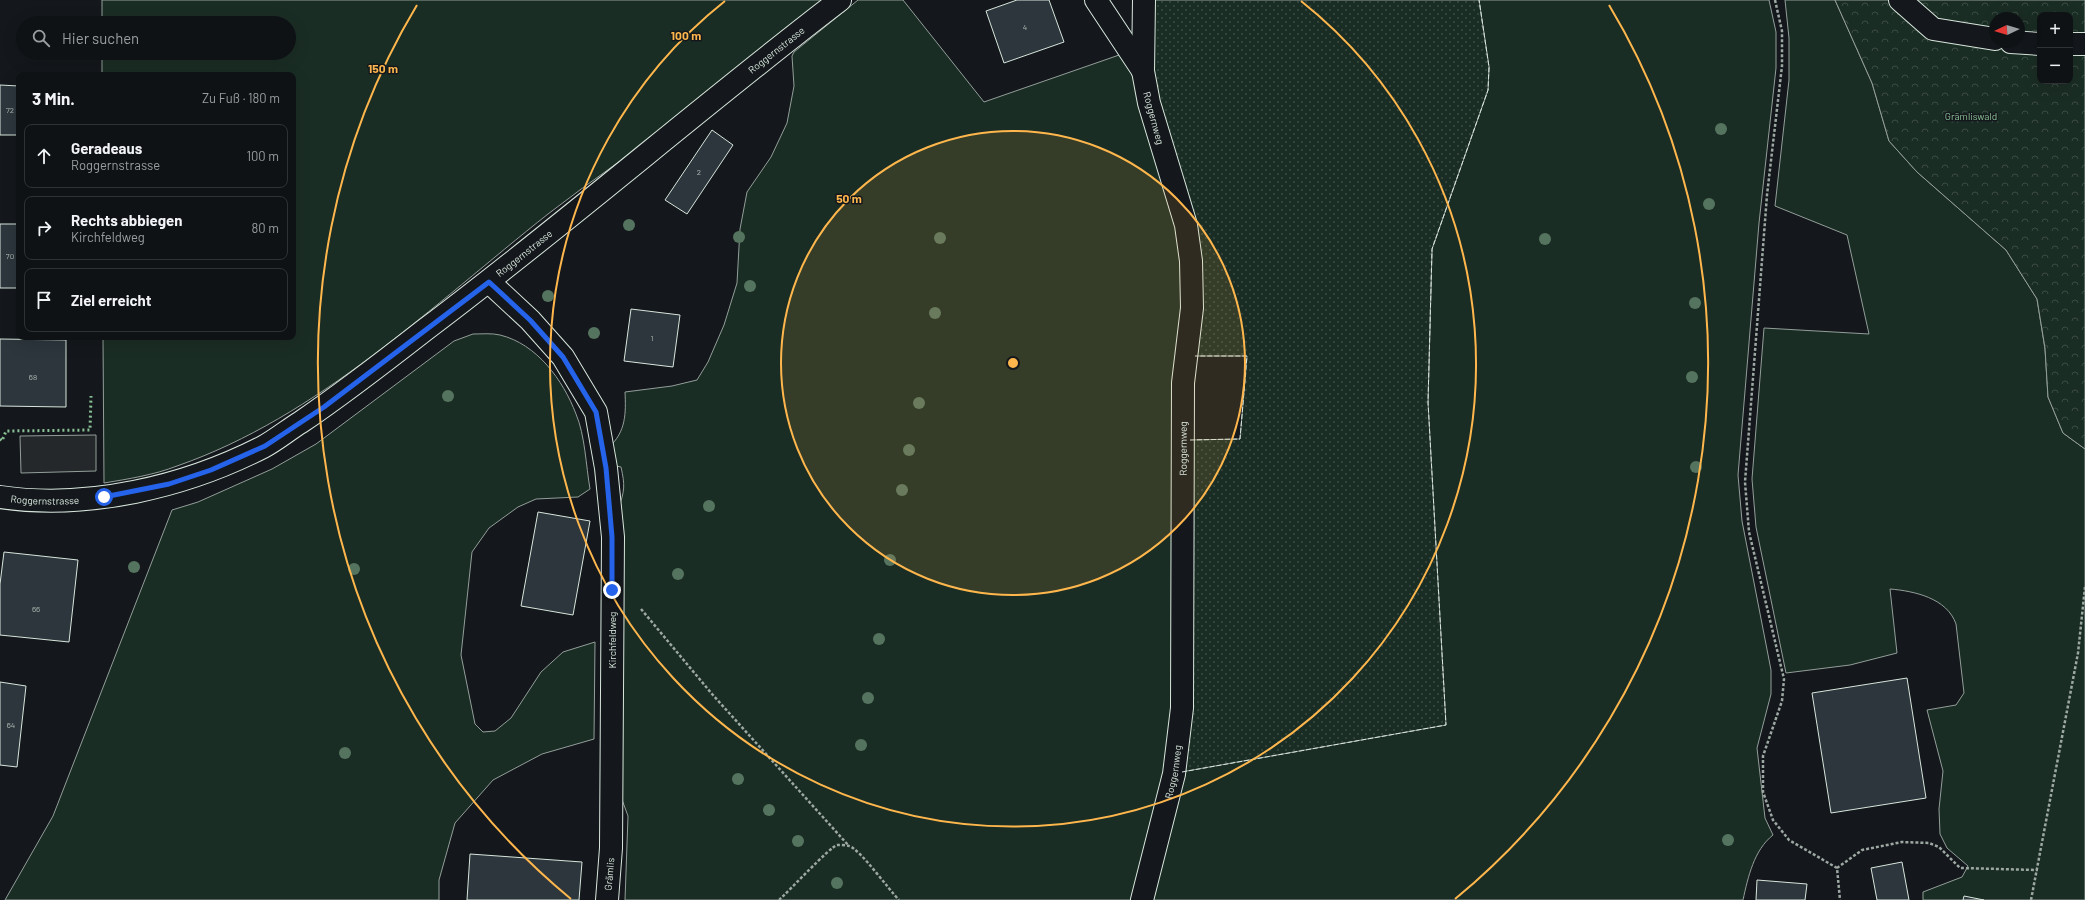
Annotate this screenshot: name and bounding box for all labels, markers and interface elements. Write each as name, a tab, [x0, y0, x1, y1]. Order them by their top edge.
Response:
north arrow	[1989, 12, 2025, 48]
map controls	[2037, 12, 2073, 84]
button: +	[2037, 12, 2073, 48]
search box	[16, 16, 296, 60]
house number: 4	[1023, 22, 1027, 32]
street label: Roggernstrasse	[746, 24, 807, 76]
icon: search	[30, 27, 52, 49]
text: 100 m	[671, 28, 701, 42]
text: Hier suchen	[62, 29, 139, 47]
button: −	[2037, 48, 2073, 84]
text: 150 m	[368, 61, 398, 75]
text: 3 Min.	[32, 88, 75, 108]
text: Zu Fuß · 180 m	[202, 90, 280, 106]
street label: Roggernweg	[1141, 90, 1167, 146]
house number: 72	[6, 105, 14, 115]
park label: Grämliswald	[1945, 110, 1997, 122]
text: Geradeaus	[71, 139, 142, 157]
icon: ahead	[33, 145, 55, 167]
text: 100 m	[246, 148, 279, 164]
text: Roggernstrasse	[71, 157, 160, 173]
house number: 2	[697, 167, 701, 177]
text: 50 m	[836, 191, 862, 205]
text: Rechts abbiegen	[71, 211, 182, 229]
icon: right	[33, 217, 55, 239]
text: 80 m	[252, 220, 279, 236]
street label: Roggernstrasse	[493, 227, 555, 279]
text: Kirchfeldweg	[71, 229, 145, 245]
house number: 70	[6, 251, 14, 261]
icon: arrive	[33, 289, 55, 311]
text: Ziel erreicht	[71, 291, 152, 309]
house number: 1	[651, 333, 654, 343]
centre of rings	[1006, 356, 1020, 370]
house number: 68	[29, 372, 37, 382]
street label: Roggernweg	[1177, 421, 1189, 476]
route start	[95, 488, 113, 506]
street label: Roggernstrasse	[10, 492, 80, 507]
route end	[603, 581, 621, 599]
house number: 66	[32, 604, 40, 614]
street label: Kirchfeldweg	[606, 612, 618, 668]
house number: 64	[7, 720, 15, 730]
street label: Roggernweg	[1162, 744, 1183, 800]
street label: Grämlis	[602, 857, 616, 891]

